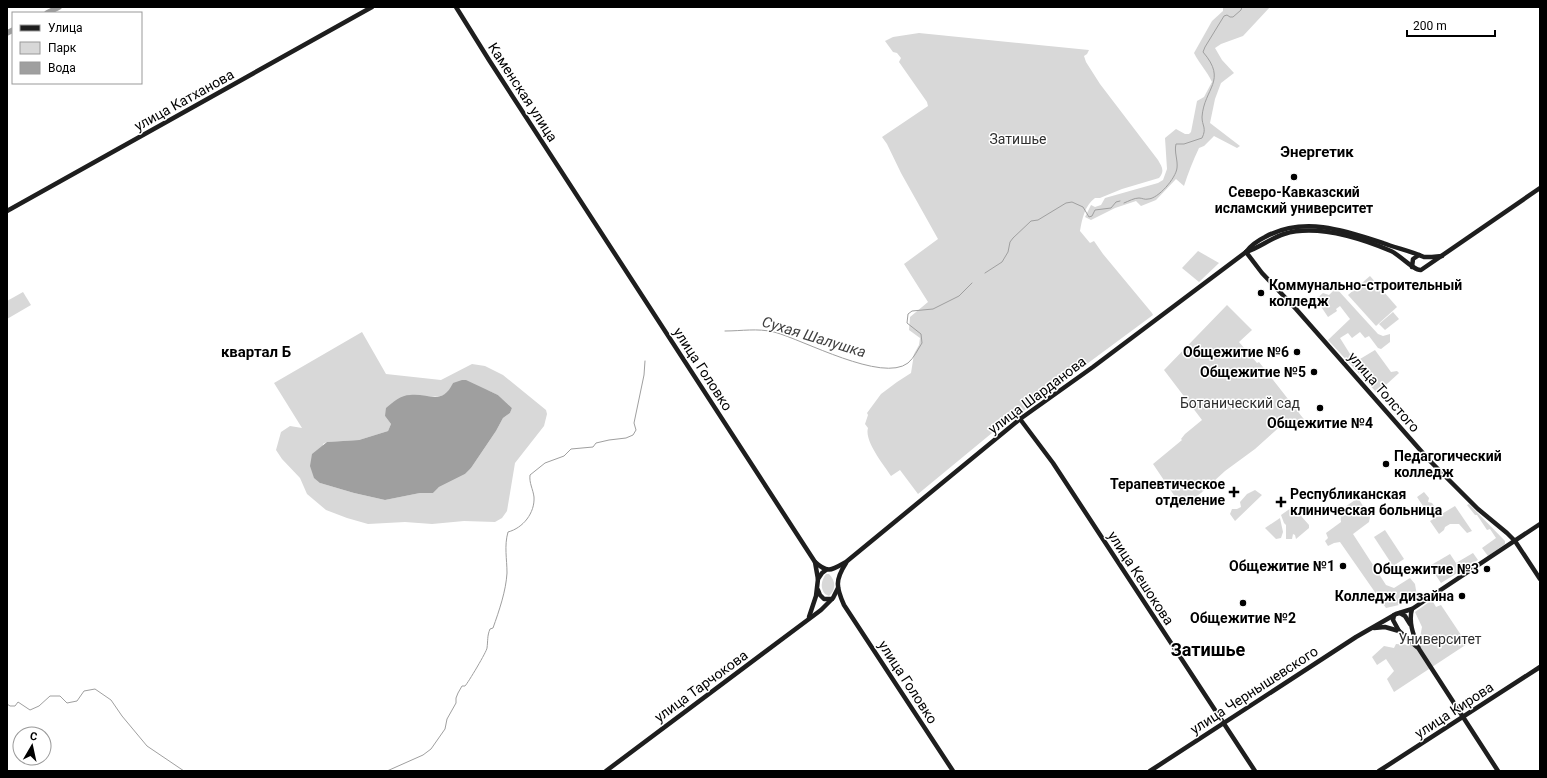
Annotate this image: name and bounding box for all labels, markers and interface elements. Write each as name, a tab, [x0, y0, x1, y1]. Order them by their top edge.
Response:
legend	[12, 12, 142, 84]
scale bar	[1407, 12, 1495, 38]
text: 200 m	[1413, 19, 1447, 33]
text: Улица	[48, 21, 83, 35]
street label: Каменская улица	[485, 40, 561, 144]
text: Парк	[48, 41, 77, 55]
text: Вода	[48, 61, 76, 75]
street label: улица Катханова	[131, 66, 237, 134]
park label: Затишье	[990, 131, 1046, 147]
district label: Энергетик	[1280, 143, 1354, 161]
marker: Северо-Кавказский исламский университет	[1289, 172, 1299, 182]
place label: Северо-Кавказский исламский университет	[1215, 184, 1373, 216]
place label: Коммунально-строительный колледж	[1269, 277, 1462, 309]
marker: Коммунально-строительный колледж	[1256, 288, 1266, 298]
water label: Сухая Шалушка	[760, 313, 868, 361]
street label: улица Головко	[670, 324, 736, 414]
district label: квартал Б	[221, 343, 291, 361]
place label: Общежитие №6	[1183, 344, 1289, 360]
marker: Общежитие №6	[1292, 347, 1302, 357]
street label: улица Толстого	[1345, 349, 1423, 435]
street label: улица Шарданова	[985, 353, 1089, 437]
place label: Общежитие №5	[1200, 364, 1306, 380]
marker: Общежитие №5	[1309, 367, 1319, 377]
park label: Ботанический сад	[1180, 395, 1301, 411]
marker: Общежитие №4	[1315, 403, 1325, 413]
place label: Общежитие №4	[1267, 415, 1373, 431]
place label: Педагогический колледж	[1394, 448, 1502, 480]
marker: Педагогический колледж	[1381, 459, 1391, 469]
place label: Терапевтическое отделение	[1110, 476, 1225, 508]
marker: Терапевтическое отделение	[1228, 486, 1240, 498]
place label: Республиканская клиническая больница	[1290, 486, 1443, 518]
marker: Республиканская клиническая больница	[1275, 496, 1287, 508]
street label: улица Кешокова	[1105, 528, 1177, 628]
place label: Общежитие №1	[1229, 558, 1335, 574]
marker: Общежитие №1	[1338, 561, 1348, 571]
place label: Общежитие №3	[1373, 561, 1479, 577]
marker: Общежитие №3	[1482, 564, 1492, 574]
place label: Колледж дизайна	[1335, 588, 1455, 604]
marker: Колледж дизайна	[1457, 591, 1467, 601]
marker: Общежитие №2	[1238, 598, 1248, 608]
place label: Общежитие №2	[1190, 610, 1296, 626]
park label: Университет	[1398, 631, 1482, 647]
street label: улица Головко	[875, 637, 941, 727]
district label: Затишье	[1171, 639, 1246, 660]
street label: улица Чернышевского	[1187, 643, 1321, 737]
street label: улица Тарчокова	[651, 647, 751, 725]
street label: улица Кирова	[1412, 679, 1496, 741]
north arrow	[12, 726, 52, 766]
text: С	[29, 730, 38, 744]

